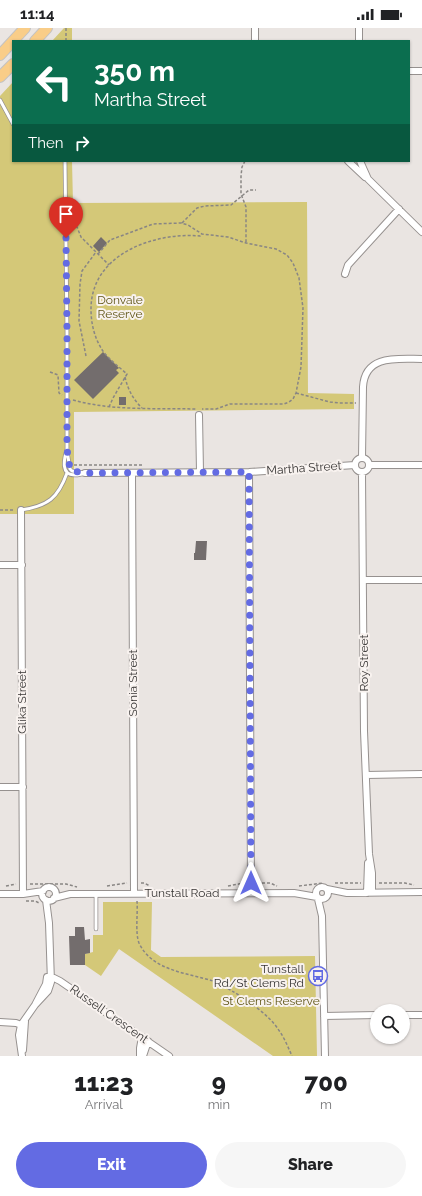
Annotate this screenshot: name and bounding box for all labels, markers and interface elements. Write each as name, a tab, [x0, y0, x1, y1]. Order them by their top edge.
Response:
text: 11:14	[20, 5, 55, 23]
text: 350 m	[94, 55, 175, 88]
icon: left	[28, 56, 80, 108]
text: Martha Street	[94, 89, 207, 110]
icon: right	[71, 132, 93, 154]
text: Then	[28, 134, 63, 152]
pin	[49, 197, 83, 238]
icon: arrive	[55, 203, 77, 225]
park label: Donvale Reserve	[97, 293, 143, 321]
street label: Martha Street	[266, 458, 342, 478]
street label: Roy Street	[357, 634, 371, 692]
street label: Sonia Street	[126, 650, 140, 716]
street label: Glika Street	[15, 670, 29, 734]
position arrow	[230, 862, 272, 904]
street label: Tunstall Road	[145, 886, 219, 900]
place label: Tunstall Rd/St Clems Rd	[214, 962, 305, 990]
bus stop icon: Tunstall Rd/St Clems Rd	[307, 965, 329, 987]
street label: Russell Crescent	[67, 982, 151, 1046]
park label: St Clems Reserve	[222, 994, 320, 1008]
map controls	[370, 1004, 410, 1044]
button: search	[370, 1004, 410, 1044]
text: 11:23	[74, 1068, 133, 1097]
text: 9	[212, 1068, 226, 1097]
text: 700	[304, 1068, 348, 1097]
text: Arrival	[85, 1097, 123, 1112]
text: min	[208, 1097, 230, 1112]
text: m	[320, 1097, 332, 1112]
button: Exit	[16, 1142, 207, 1188]
button: Share	[215, 1142, 406, 1188]

